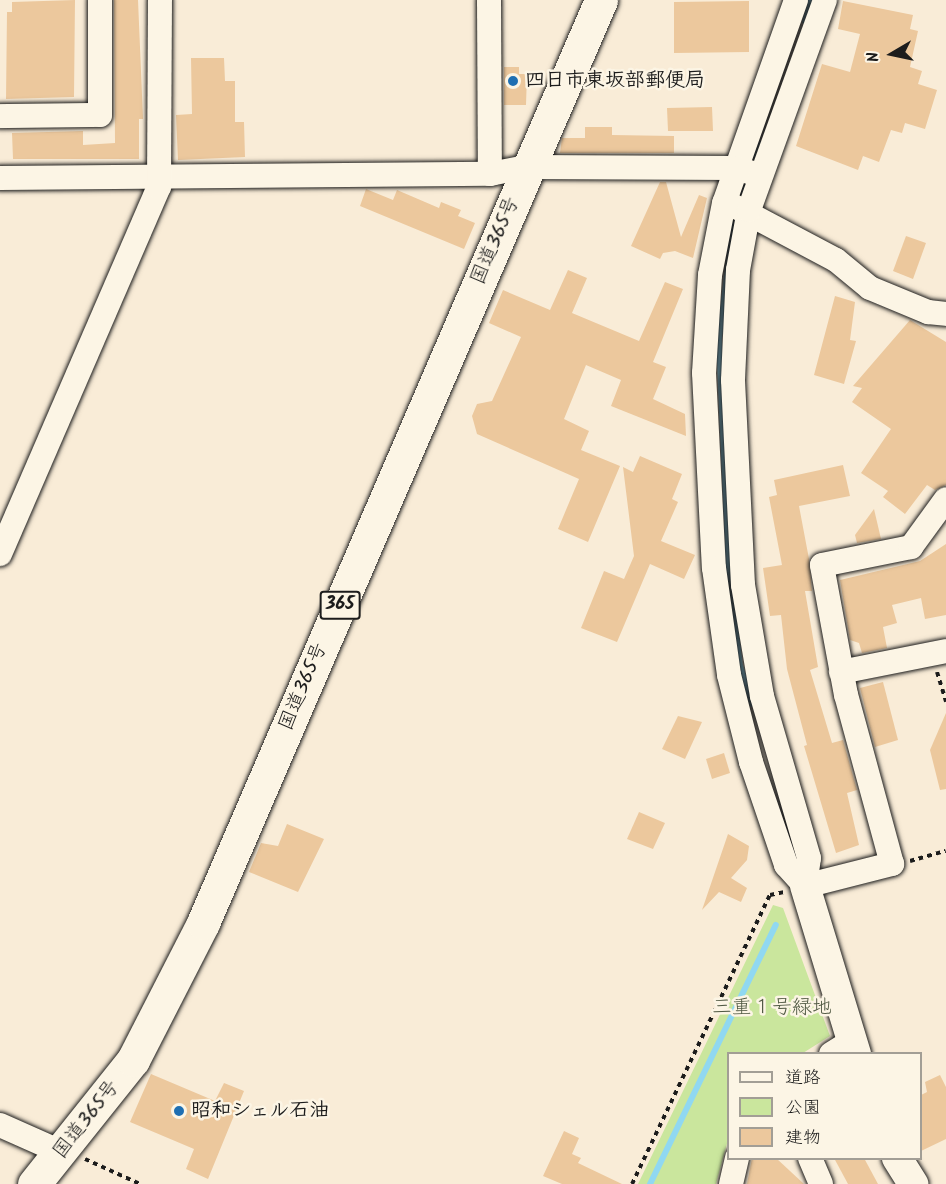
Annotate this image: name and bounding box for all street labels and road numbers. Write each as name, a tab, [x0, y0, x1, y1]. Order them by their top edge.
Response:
street label: 国道365号	[467, 193, 525, 289]
road number: 365	[319, 590, 361, 620]
street label: 国道365号	[275, 639, 333, 735]
street label: 国道365号	[49, 1076, 125, 1164]

